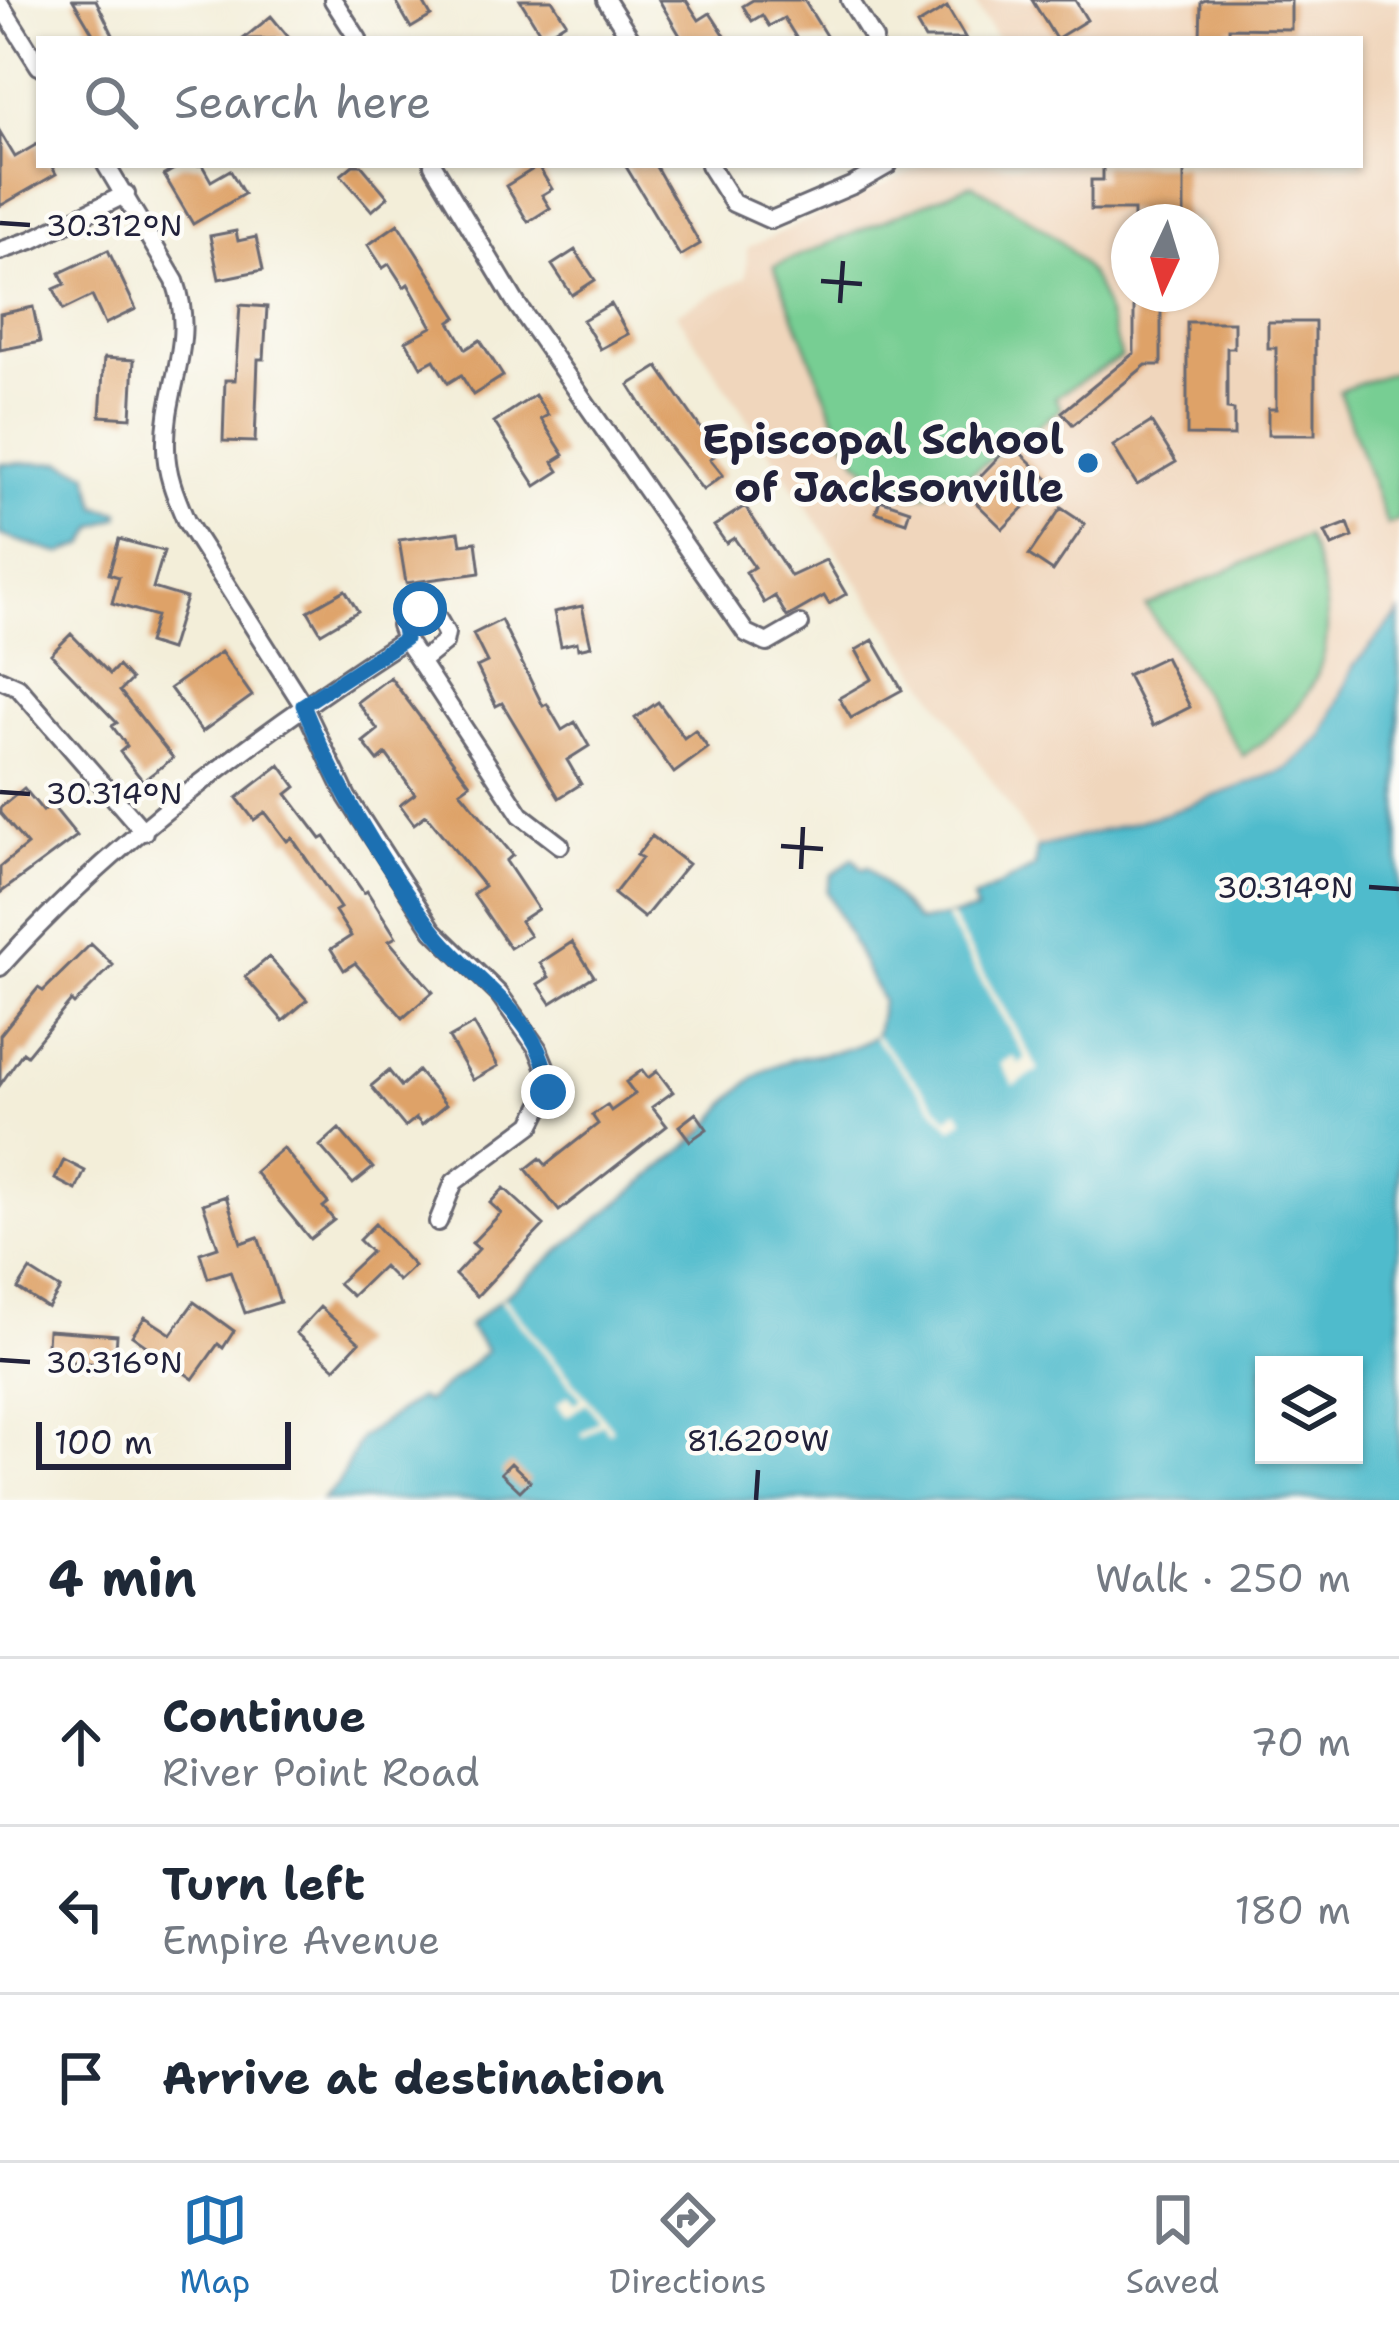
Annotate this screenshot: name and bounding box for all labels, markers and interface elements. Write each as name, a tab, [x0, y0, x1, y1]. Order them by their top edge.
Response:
search box	[36, 36, 1363, 168]
icon: search	[78, 69, 144, 135]
text: Search here	[174, 72, 431, 132]
north arrow	[1111, 204, 1219, 312]
text: 30.312°N	[46, 205, 182, 246]
place label: Episcopal School of Jacksonville	[702, 411, 1064, 515]
marker: Episcopal School of Jacksonville	[1075, 450, 1101, 476]
route start	[393, 582, 447, 636]
text: 30.314°N	[46, 773, 182, 814]
text: 30.314°N	[1217, 867, 1353, 908]
route end	[521, 1065, 575, 1119]
text: 30.316°N	[45, 1342, 183, 1383]
map controls	[1255, 1356, 1363, 1464]
button: layers	[1255, 1356, 1363, 1464]
scale bar	[36, 1416, 291, 1469]
text: 100 m	[54, 1420, 153, 1465]
text: 81.620°W	[687, 1420, 829, 1461]
text: 4 min	[48, 1544, 197, 1612]
text: Walk · 250 m	[1095, 1552, 1351, 1604]
text: Continue	[162, 1686, 366, 1746]
icon: ahead	[48, 1709, 114, 1775]
text: 70 m	[1250, 1716, 1351, 1768]
text: River Point Road	[162, 1746, 480, 1798]
text: Turn left	[162, 1854, 365, 1914]
icon: left	[48, 1877, 114, 1943]
text: 180 m	[1235, 1884, 1351, 1936]
text: Empire Avenue	[162, 1914, 440, 1966]
icon: arrive	[48, 2045, 114, 2111]
text: Arrive at destination	[162, 2048, 665, 2108]
tab: Map	[180, 2187, 250, 2304]
tab: Directions	[609, 2187, 767, 2304]
tab: Saved	[1126, 2187, 1219, 2304]

